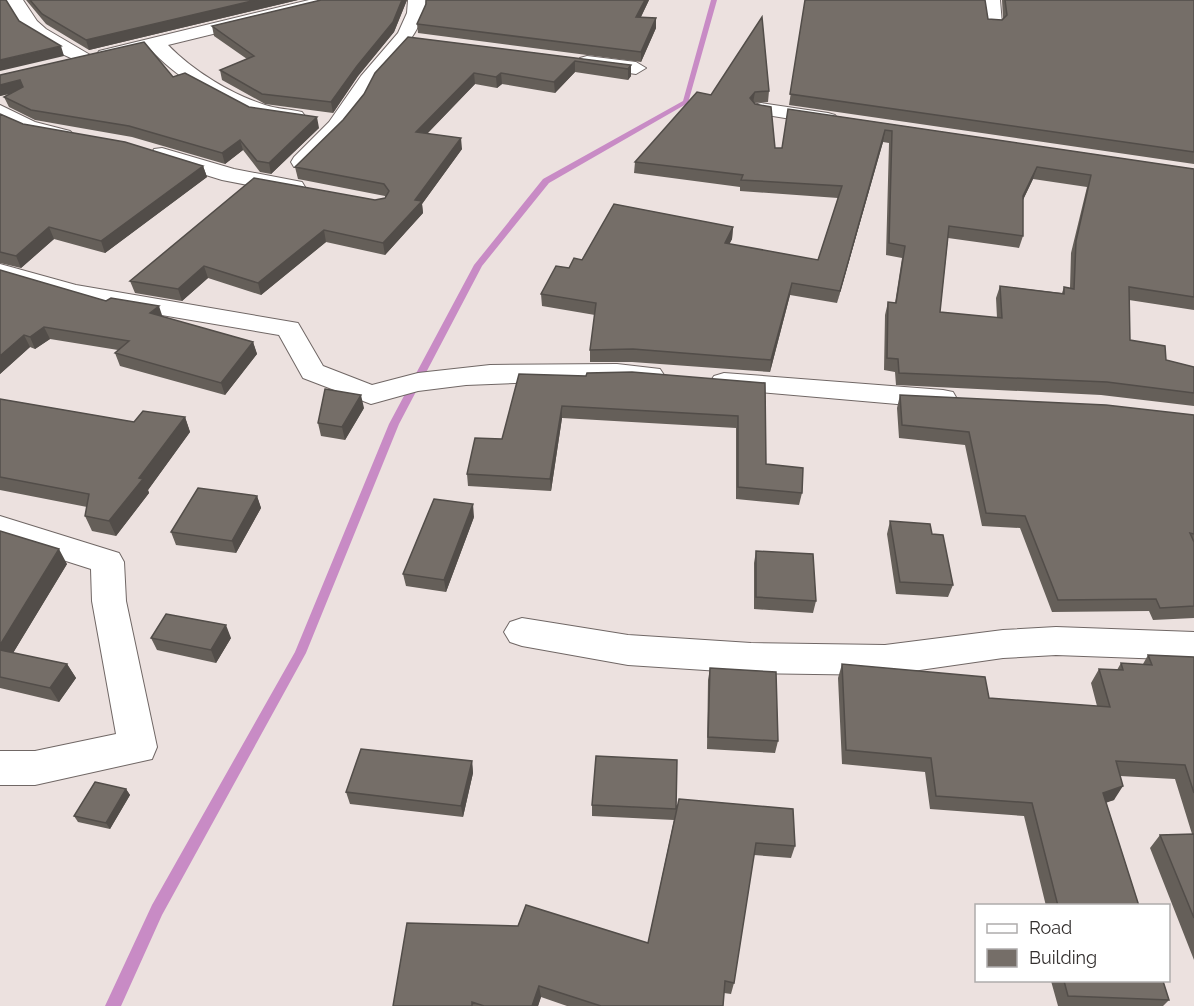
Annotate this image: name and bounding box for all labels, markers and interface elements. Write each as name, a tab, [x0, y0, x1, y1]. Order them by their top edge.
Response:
legend	[975, 904, 1170, 982]
text: Road	[1029, 917, 1072, 938]
text: Building	[1029, 947, 1097, 968]

